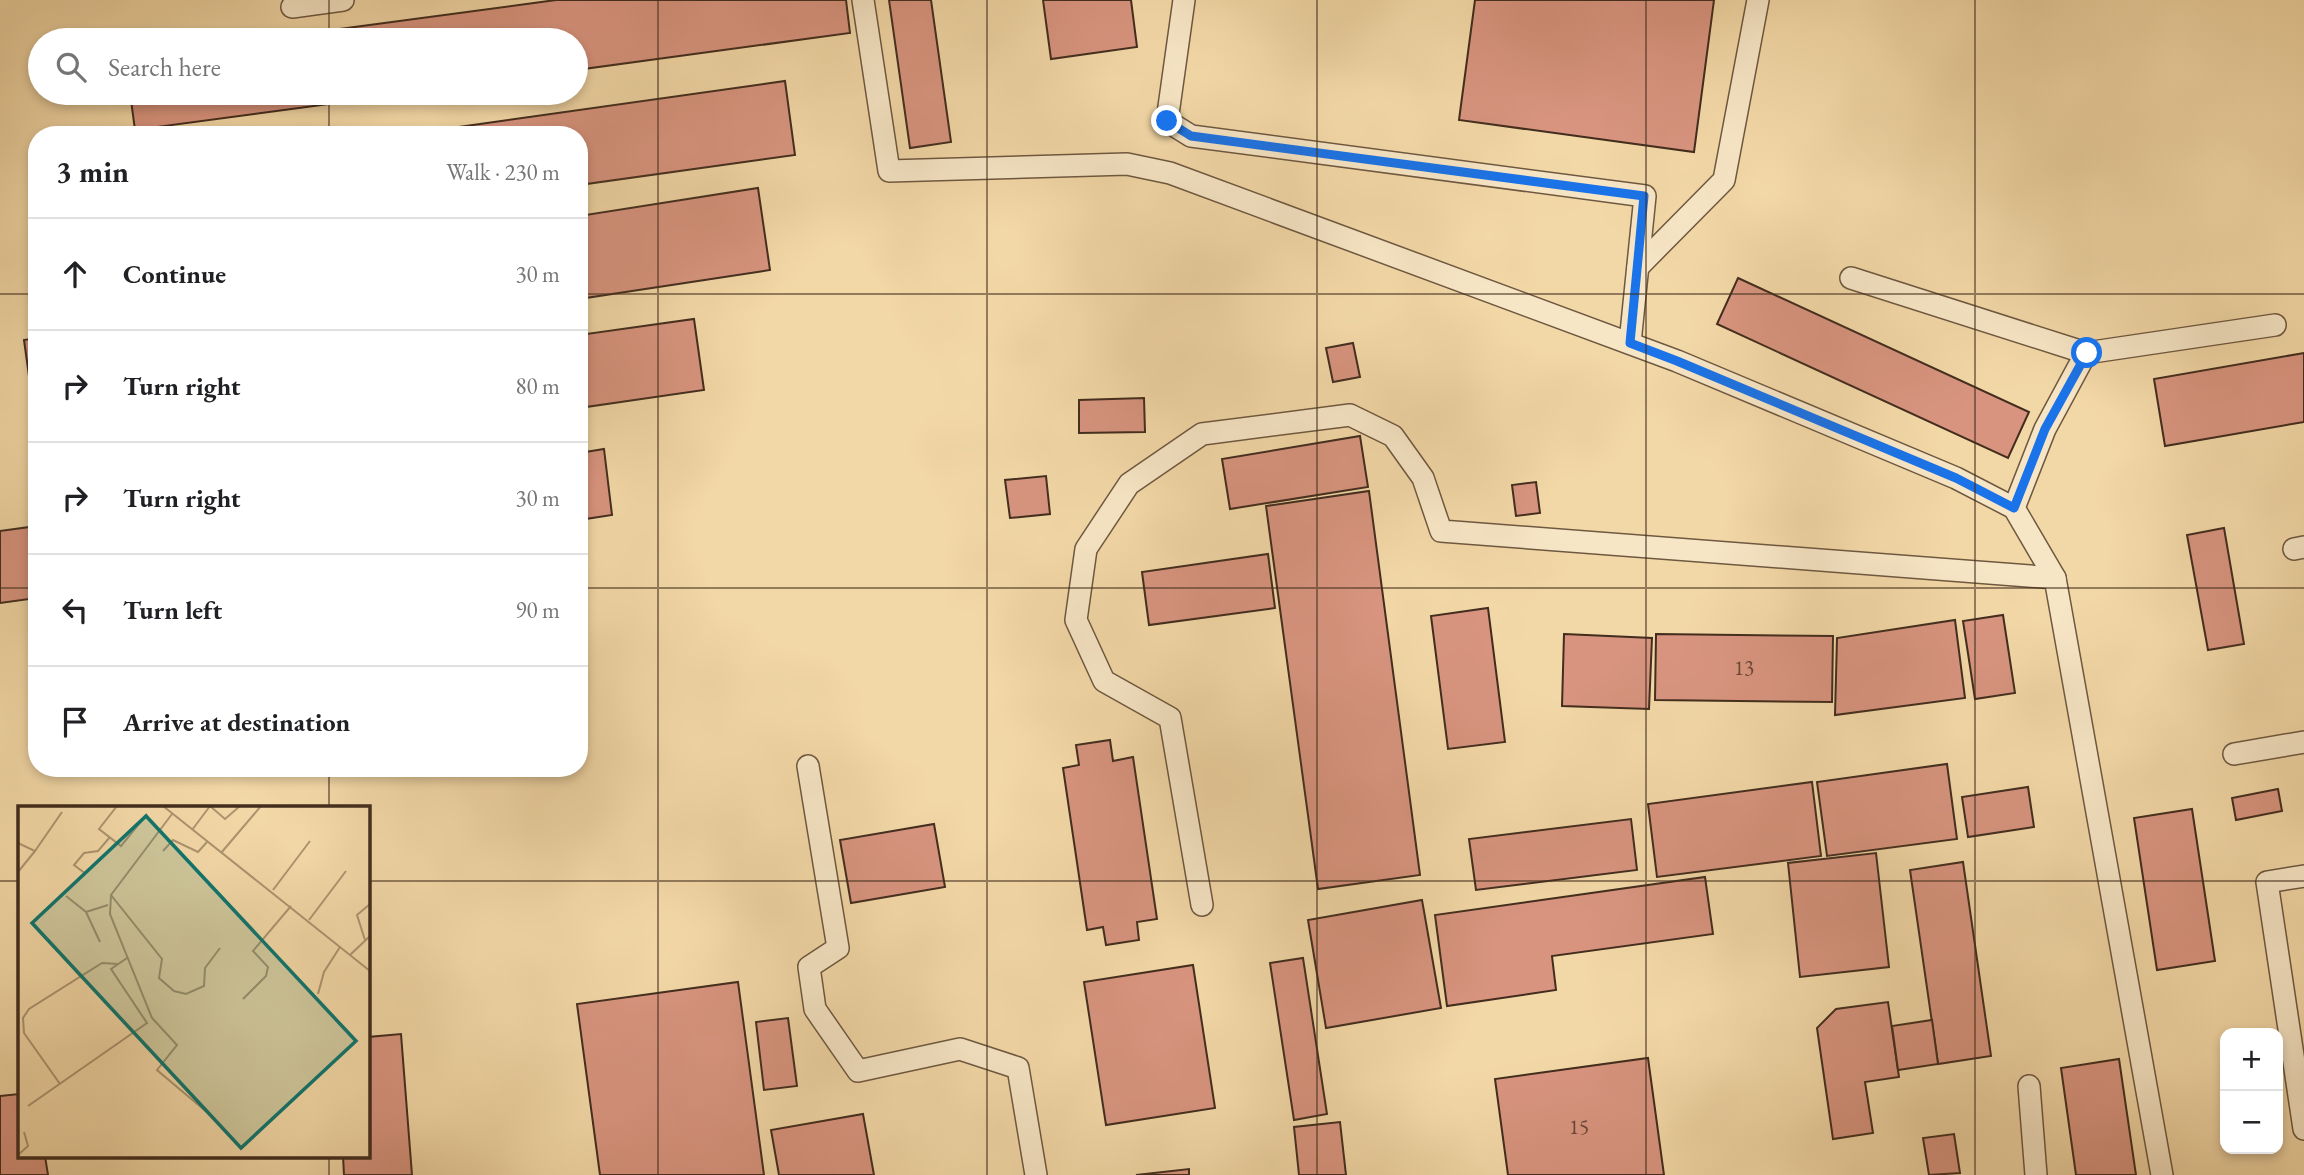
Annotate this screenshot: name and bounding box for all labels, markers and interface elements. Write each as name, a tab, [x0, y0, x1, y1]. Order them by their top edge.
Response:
search box	[28, 28, 588, 105]
icon: search	[52, 48, 90, 86]
text: Search here	[108, 50, 221, 84]
route end	[1151, 105, 1182, 136]
text: 3 min	[56, 152, 129, 191]
text: Walk · 230 m	[446, 157, 560, 187]
icon: ahead	[56, 255, 94, 293]
text: Continue	[123, 257, 226, 291]
text: 30 m	[515, 259, 560, 289]
route start	[2071, 337, 2102, 368]
icon: right	[56, 367, 94, 405]
text: Turn right	[123, 369, 241, 403]
text: 80 m	[515, 371, 560, 401]
icon: right	[56, 479, 94, 517]
text: Turn right	[123, 481, 241, 515]
text: 30 m	[515, 483, 560, 513]
icon: left	[56, 591, 94, 629]
text: Turn left	[123, 593, 222, 627]
text: 90 m	[515, 595, 560, 625]
house number: 13	[1734, 654, 1754, 681]
icon: arrive	[56, 703, 94, 741]
text: Arrive at destination	[123, 705, 350, 739]
inset map	[18, 806, 369, 1158]
map controls	[2220, 1028, 2283, 1154]
button: +	[2220, 1028, 2283, 1091]
button: −	[2220, 1091, 2283, 1154]
house number: 15	[1569, 1113, 1589, 1140]

